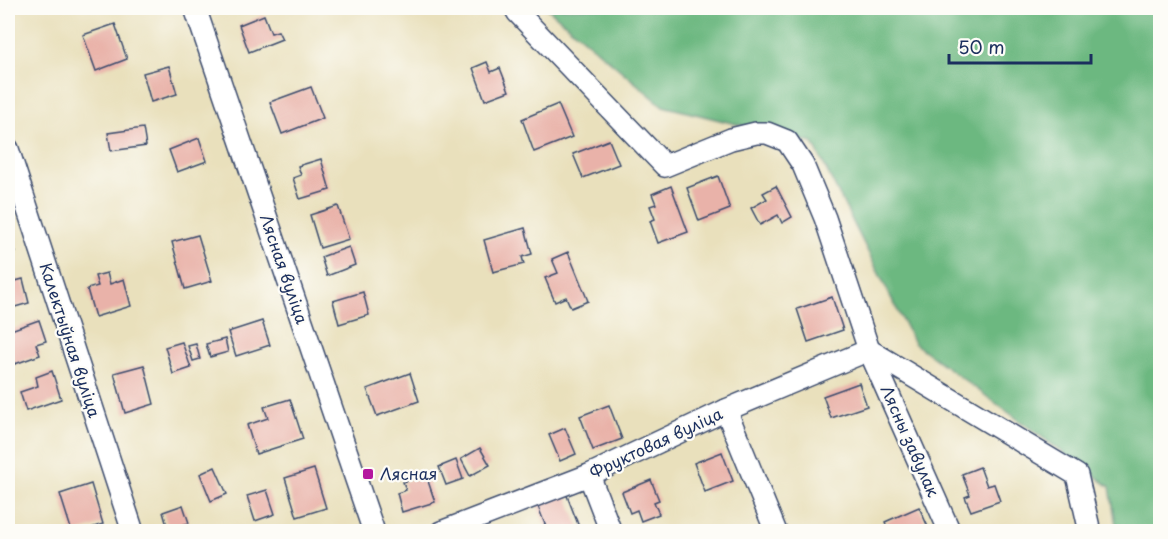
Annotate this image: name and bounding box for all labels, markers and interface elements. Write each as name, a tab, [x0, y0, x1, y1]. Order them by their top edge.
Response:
scale bar	[949, 27, 1092, 65]
text: 50 m	[958, 33, 1005, 60]
street label: Лясная вуліца	[255, 211, 315, 327]
street label: Калектыўная вуліца	[35, 259, 107, 420]
street label: Лясны завулак	[876, 381, 946, 501]
street label: Фруктовая вуліца	[585, 401, 726, 483]
place label: Лясная	[380, 461, 437, 485]
marker: Лясная	[361, 467, 375, 481]

